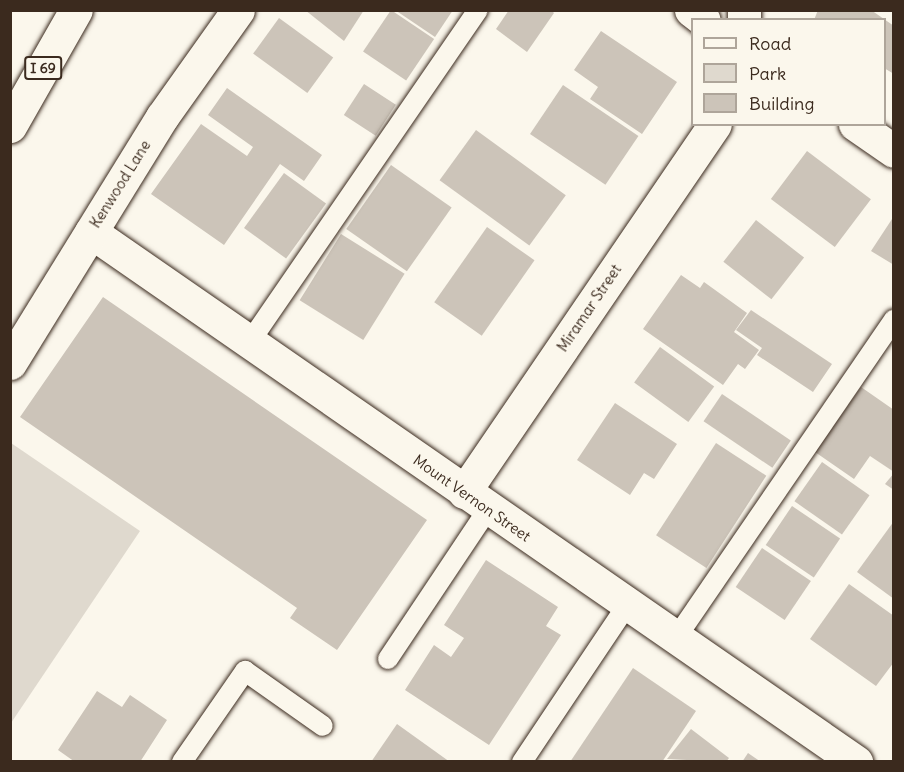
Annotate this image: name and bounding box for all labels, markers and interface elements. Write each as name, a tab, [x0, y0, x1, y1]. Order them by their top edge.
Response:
legend	[691, 18, 886, 126]
text: Road	[749, 32, 791, 55]
road number: I 69	[24, 57, 63, 79]
text: Park	[749, 62, 786, 85]
text: Building	[749, 92, 814, 115]
street label: Kenwood Lane	[86, 137, 154, 231]
street label: Miramar Street	[553, 261, 625, 355]
street label: Mount Vernon Street	[410, 451, 534, 545]

